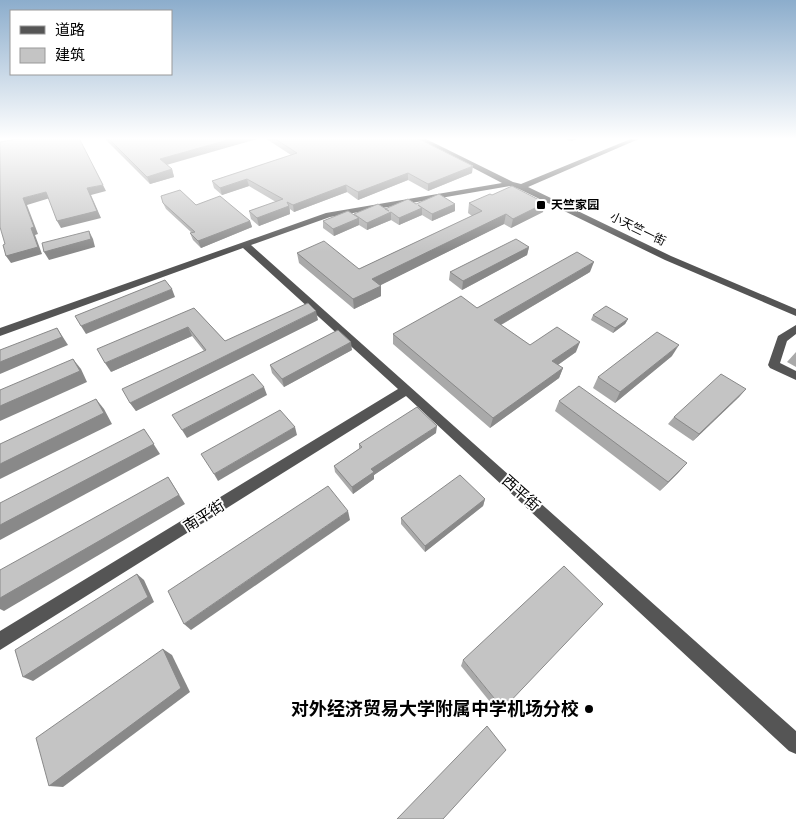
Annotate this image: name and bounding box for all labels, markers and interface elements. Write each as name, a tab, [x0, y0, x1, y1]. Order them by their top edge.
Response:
legend	[10, 10, 172, 75]
text: 道路	[55, 19, 85, 39]
text: 建筑	[55, 44, 85, 64]
place label: 天竺家园	[551, 196, 599, 213]
marker: 天竺家园	[535, 199, 547, 211]
street label: 小天竺一街	[608, 208, 669, 249]
street label: 西平街	[498, 470, 545, 515]
street label: 南平街	[179, 495, 228, 536]
place label: 对外经济贸易大学附属中学机场分校	[291, 696, 579, 720]
marker: 对外经济贸易大学附属中学机场分校	[583, 703, 595, 715]

